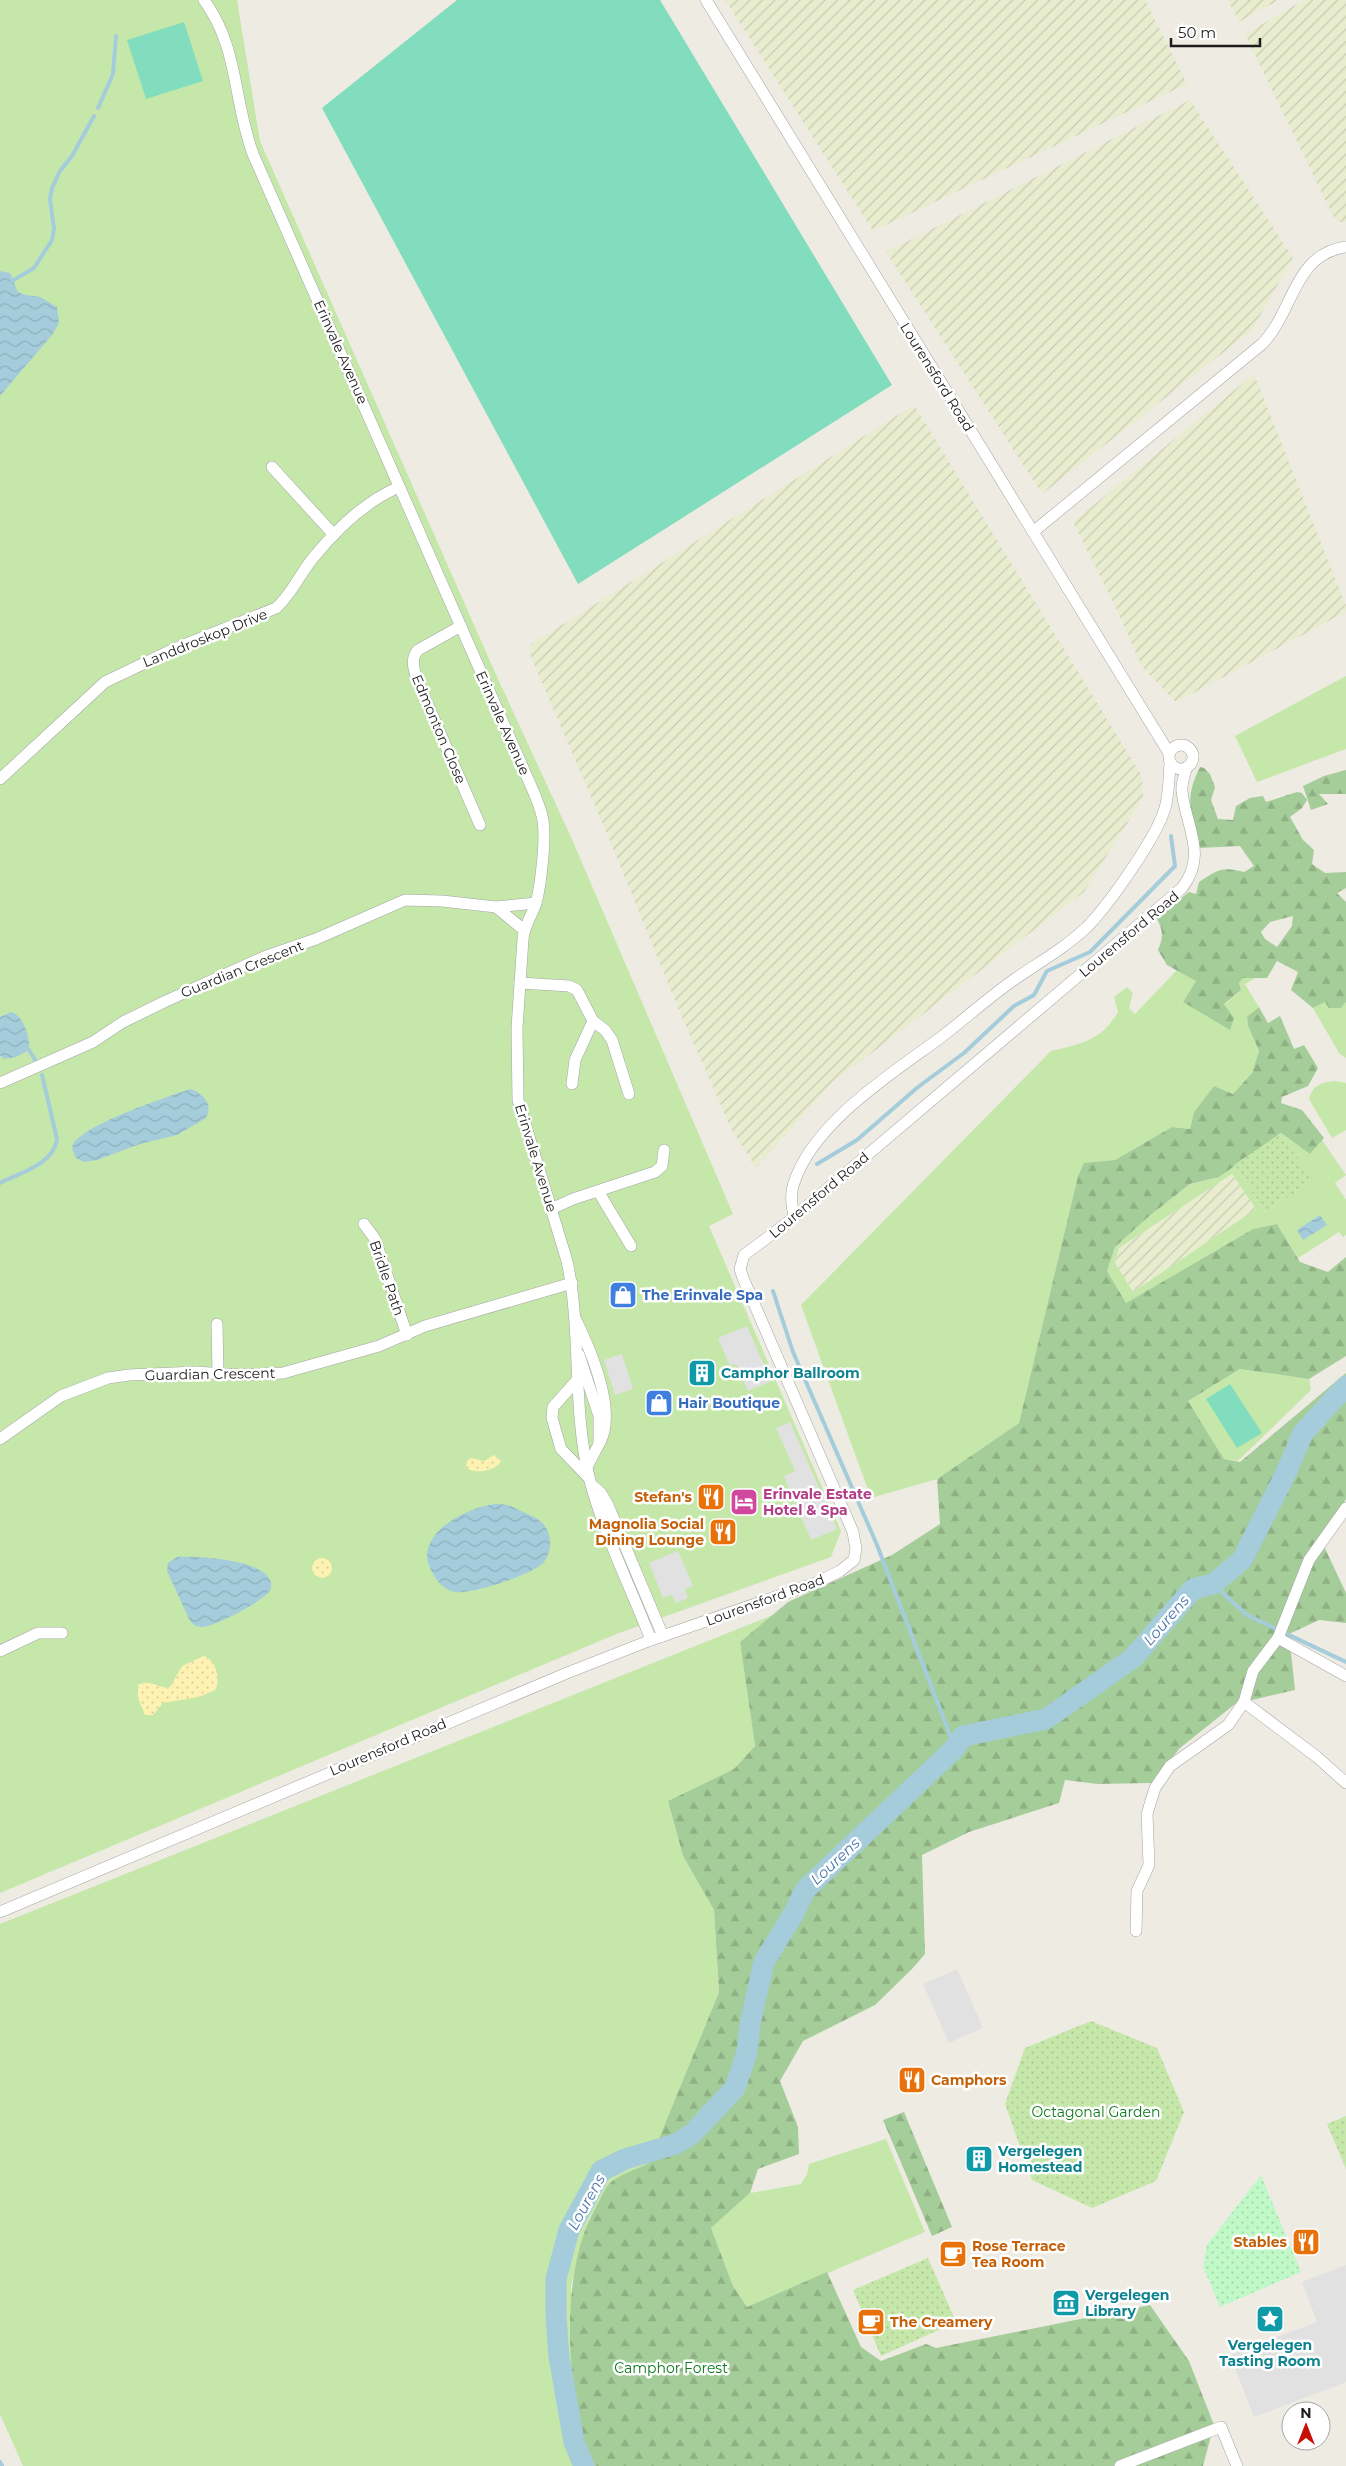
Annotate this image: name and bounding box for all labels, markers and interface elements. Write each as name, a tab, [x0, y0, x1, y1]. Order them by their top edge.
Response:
scale bar	[1171, 15, 1260, 47]
text: 50 m	[1178, 23, 1216, 42]
street label: Erinvale Avenue	[310, 297, 372, 407]
street label: Lourensford Road	[896, 319, 978, 435]
street label: Landdroskop Drive	[140, 605, 270, 671]
street label: Erinvale Avenue	[472, 668, 534, 778]
street label: Edmonton Close	[408, 672, 470, 786]
street label: Lourensford Road	[1075, 887, 1183, 981]
street label: Guardian Crescent	[178, 936, 306, 1002]
street label: Erinvale Avenue	[511, 1102, 561, 1214]
street label: Lourensford Road	[765, 1148, 873, 1242]
street label: Bridle Path	[366, 1238, 408, 1318]
shop icon: The Erinvale Spa	[608, 1280, 638, 1310]
place label: The Erinvale Spa	[642, 1286, 763, 1304]
building icon: Camphor Ballroom	[687, 1358, 717, 1388]
street label: Guardian Crescent	[145, 1364, 276, 1384]
place label: Camphor Ballroom	[721, 1364, 860, 1382]
shop icon: Hair Boutique	[644, 1388, 674, 1418]
place label: Hair Boutique	[678, 1394, 780, 1412]
restaurant icon: Stefan's	[696, 1482, 726, 1512]
place label: Erinvale Estate Hotel & Spa	[763, 1485, 872, 1519]
hotel icon: Erinvale Estate Hotel & Spa	[729, 1487, 759, 1517]
place label: Stefan's	[634, 1488, 693, 1506]
place label: Magnolia Social Dining Lounge	[589, 1515, 704, 1549]
restaurant icon: Magnolia Social Dining Lounge	[708, 1517, 738, 1547]
street label: Lourensford Road	[703, 1570, 827, 1630]
water label: Lourens	[1139, 1590, 1193, 1649]
street label: Lourensford Road	[327, 1714, 449, 1780]
water label: Lourens	[806, 1833, 864, 1889]
restaurant icon: Camphors	[897, 2065, 927, 2095]
place label: Camphors	[931, 2071, 1007, 2089]
park label: Octagonal Garden	[1032, 2103, 1160, 2121]
place label: Vergelegen Homestead	[997, 2142, 1082, 2176]
building icon: Vergelegen Homestead	[964, 2144, 994, 2174]
water label: Lourens	[563, 2170, 609, 2233]
restaurant icon: Stables	[1291, 2227, 1321, 2257]
place label: Stables	[1233, 2233, 1288, 2251]
place label: Rose Terrace Tea Room	[972, 2237, 1066, 2271]
cafe icon: Rose Terrace Tea Room	[938, 2239, 968, 2269]
place label: Vergelegen Library	[1084, 2286, 1169, 2320]
museum icon: Vergelegen Library	[1051, 2288, 1081, 2318]
place icon: Vergelegen Tasting Room	[1255, 2304, 1285, 2334]
cafe icon: The Creamery	[856, 2307, 886, 2337]
place label: The Creamery	[890, 2313, 993, 2331]
place label: Vergelegen Tasting Room	[1219, 2336, 1321, 2370]
park label: Camphor Forest	[614, 2359, 728, 2377]
north arrow	[1281, 2401, 1331, 2451]
text: N	[1300, 2404, 1312, 2422]

